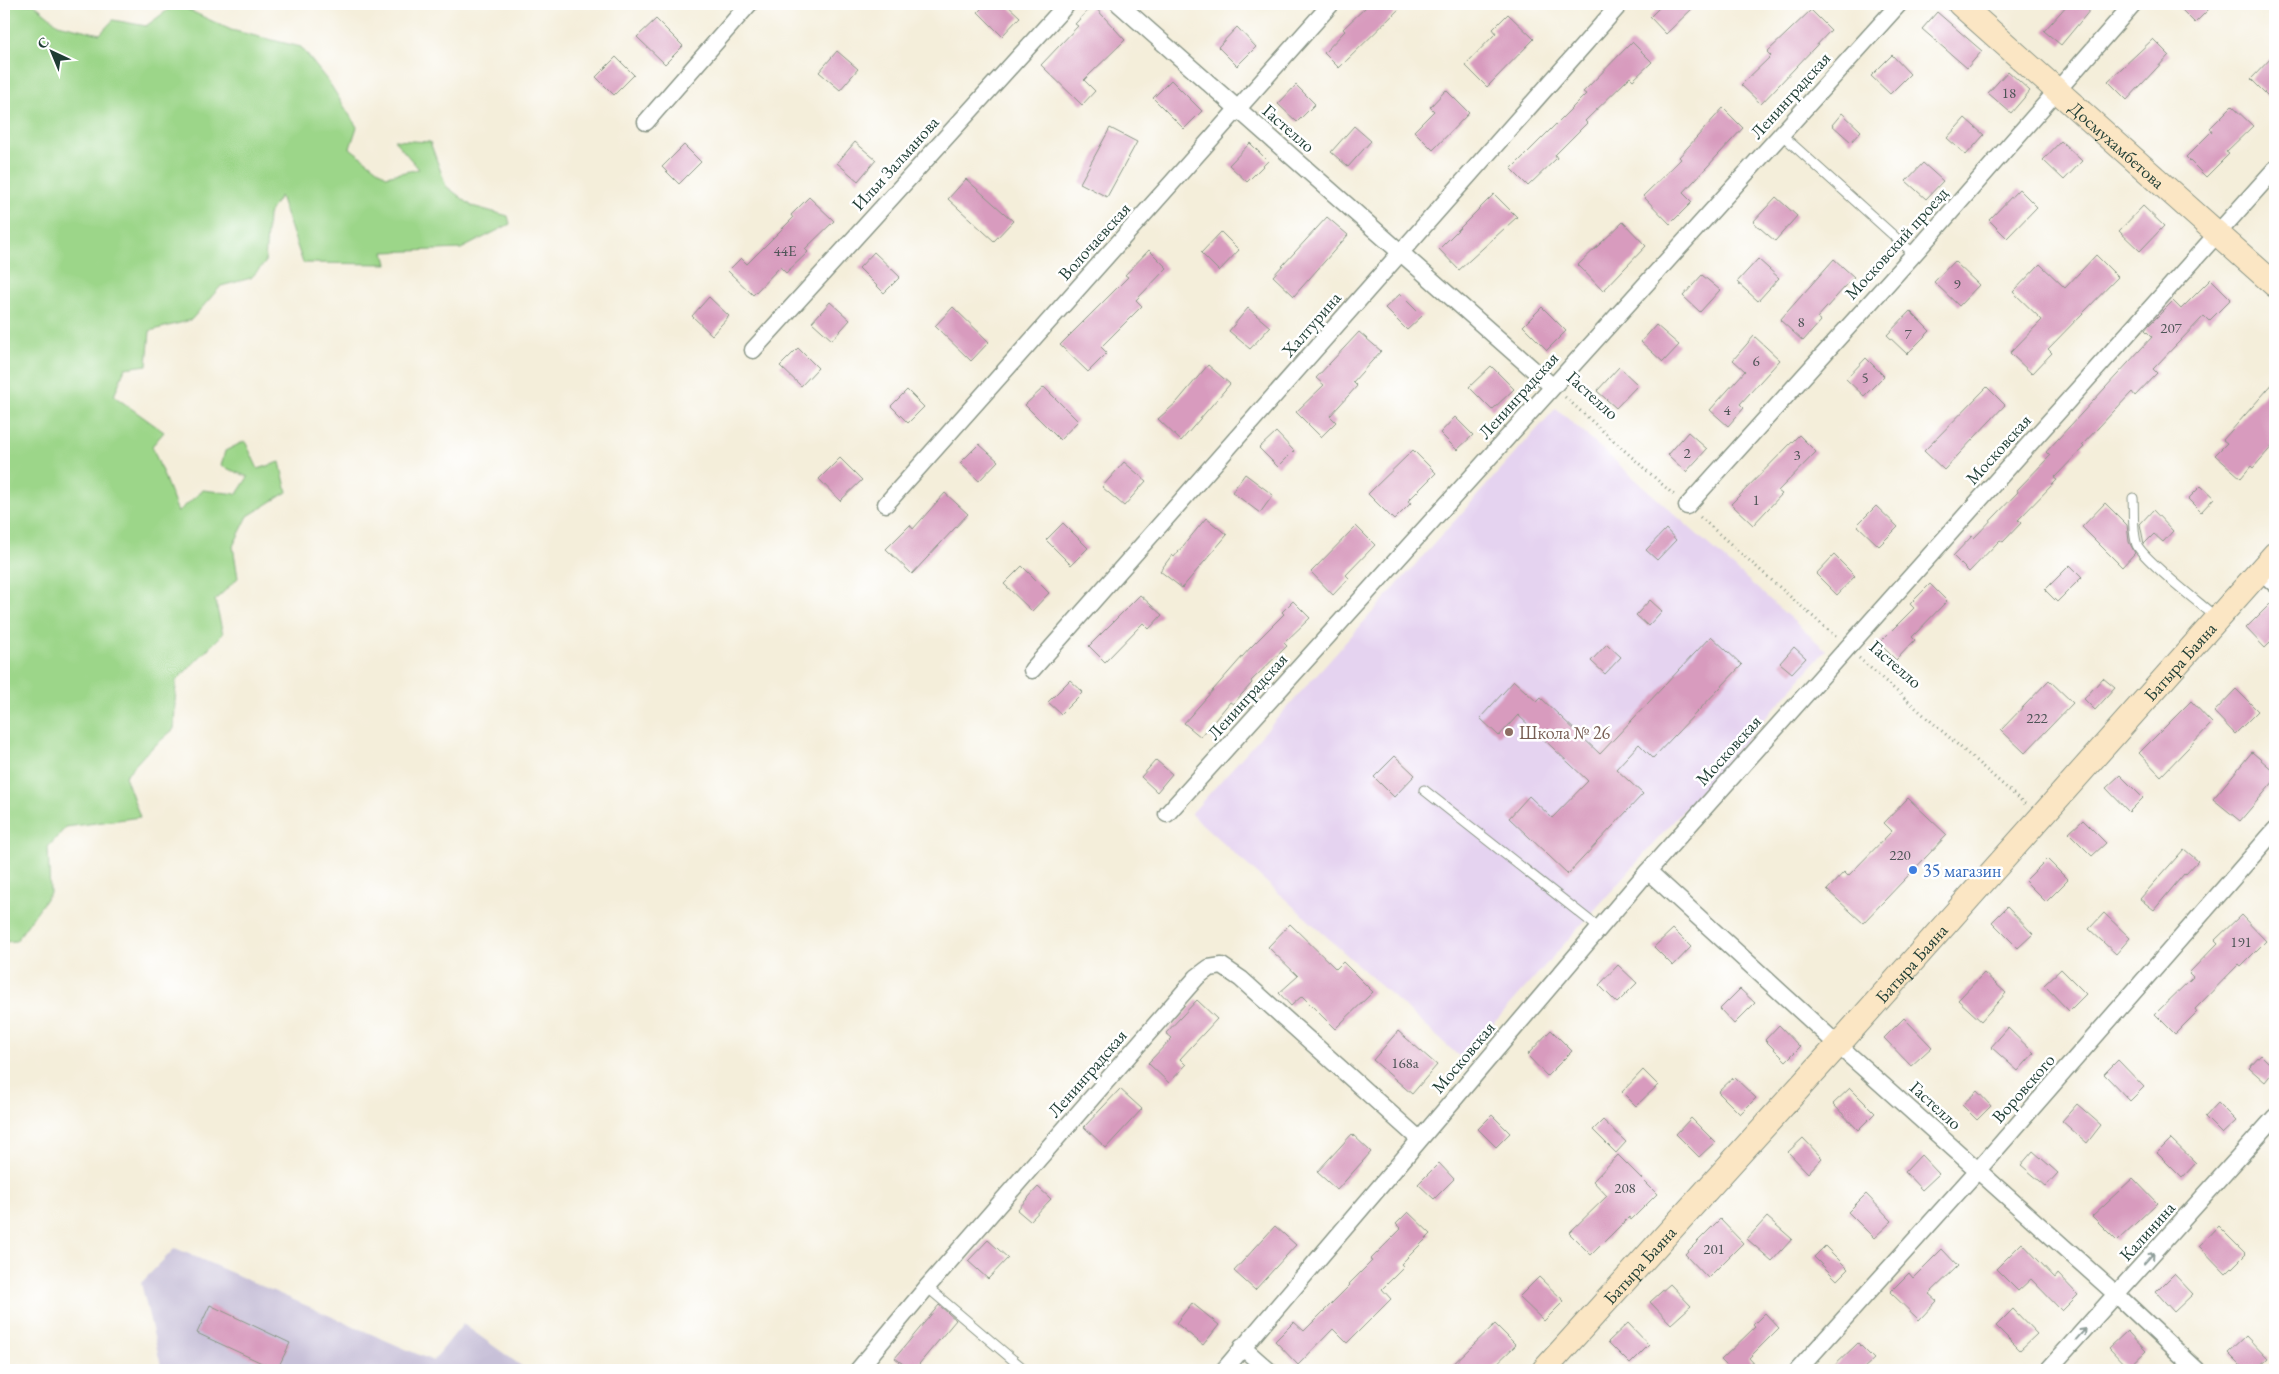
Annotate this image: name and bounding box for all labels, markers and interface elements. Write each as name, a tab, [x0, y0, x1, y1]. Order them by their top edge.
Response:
north arrow	[28, 28, 78, 78]
text: С	[33, 33, 53, 53]
street label: Ленинградская	[1745, 47, 1835, 143]
house number: 18	[2002, 83, 2016, 102]
street label: Досмухамбетова	[2065, 96, 2171, 194]
street label: Гастелло	[1258, 99, 1320, 157]
street label: Ильи Залманова	[846, 110, 944, 215]
street label: Московский проезд	[1839, 182, 1953, 304]
street label: Волочаевская	[1053, 197, 1135, 285]
house number: 44Е	[774, 241, 797, 260]
house number: 9	[1953, 274, 1961, 293]
street label: Халтурина	[1276, 286, 1346, 362]
house number: 8	[1797, 312, 1805, 331]
house number: 207	[2160, 318, 2183, 337]
house number: 7	[1904, 324, 1912, 343]
street label: Ленинградская	[1473, 347, 1563, 443]
house number: 6	[1752, 351, 1760, 370]
street label: Гастелло	[1562, 366, 1624, 425]
house number: 5	[1861, 368, 1869, 387]
house number: 4	[1723, 400, 1731, 419]
street label: Московская	[1960, 409, 2036, 489]
house number: 2	[1683, 443, 1691, 462]
house number: 3	[1793, 445, 1801, 464]
house number: 1	[1752, 490, 1760, 509]
street label: Батыра Баяна	[2138, 616, 2221, 706]
street label: Гастелло	[1865, 635, 1927, 693]
street label: Ленинградская	[1202, 648, 1292, 744]
house number: 222	[2026, 708, 2049, 727]
street label: Московская	[1690, 710, 1766, 790]
place label: Школа № 26	[1519, 721, 1611, 744]
marker: Школа № 26	[1503, 726, 1515, 738]
house number: 220	[1889, 845, 1911, 864]
place label: 35 магазин	[1923, 859, 2001, 882]
marker: 35 магазин	[1907, 864, 1919, 876]
street label: Батыра Баяна	[1870, 918, 1953, 1007]
house number: 191	[2230, 932, 2252, 951]
street label: Московская	[1426, 1016, 1500, 1098]
street label: Ленинградская	[1042, 1024, 1132, 1122]
street label: Воровского	[1986, 1048, 2060, 1128]
house number: 168а	[1391, 1053, 1419, 1072]
street label: Гастелло	[1905, 1076, 1967, 1135]
house number: 208	[1614, 1178, 1636, 1197]
street label: Калинина	[2114, 1196, 2180, 1266]
street label: Батыра Баяна	[1598, 1220, 1681, 1309]
house number: 201	[1703, 1239, 1725, 1258]
one-way arrow	[2143, 1252, 2155, 1265]
one-way arrow	[2075, 1328, 2087, 1341]

